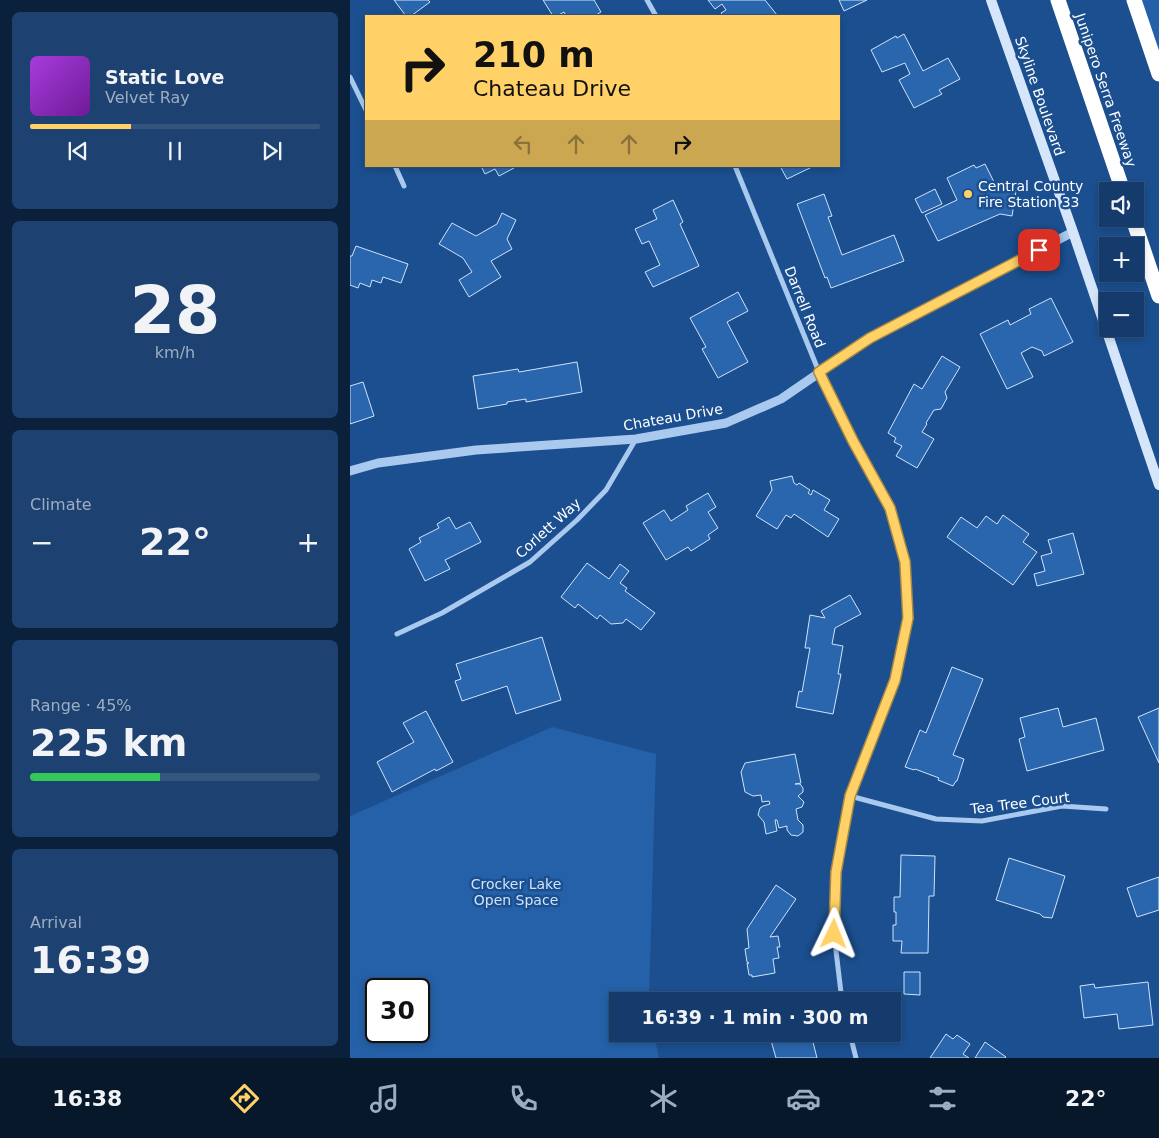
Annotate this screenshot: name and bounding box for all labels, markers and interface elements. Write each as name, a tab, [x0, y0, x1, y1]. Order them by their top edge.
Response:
street label: Junipero Serra Freeway	[1072, 10, 1140, 169]
street label: Skyline Boulevard	[1012, 34, 1068, 158]
icon: right	[390, 35, 455, 100]
text: 210 m	[473, 35, 595, 75]
text: Static Love	[105, 66, 225, 88]
text: Chateau Drive	[473, 76, 631, 101]
text: Velvet Ray	[105, 88, 190, 107]
icon: left	[509, 130, 537, 158]
icon: ahead	[562, 130, 590, 158]
icon: ahead	[615, 130, 643, 158]
icon: right	[668, 130, 696, 158]
icon: previous	[64, 137, 92, 165]
icon: pause	[161, 137, 189, 165]
icon: next	[258, 137, 286, 165]
place label: Central County Fire Station 33	[978, 178, 1083, 210]
map controls	[1099, 182, 1144, 337]
button: sound	[1099, 182, 1144, 227]
marker: Central County Fire Station 33	[962, 188, 974, 200]
pin	[1018, 229, 1060, 271]
icon: arrive	[1025, 236, 1053, 264]
button: +	[1099, 237, 1144, 282]
street label: Darrell Road	[781, 264, 829, 350]
text: 28	[130, 273, 220, 348]
button: −	[1099, 292, 1144, 337]
text: km/h	[155, 343, 195, 362]
street label: Chateau Drive	[622, 400, 724, 434]
text: Climate	[30, 495, 92, 514]
street label: Corlett Way	[512, 495, 584, 561]
text: 22°	[139, 520, 211, 564]
text: −	[30, 526, 53, 559]
text: +	[297, 526, 320, 559]
text: Range · 45%	[30, 696, 132, 715]
text: 225 km	[30, 721, 187, 765]
street label: Tea Tree Court	[968, 789, 1071, 817]
park label: Crocker Lake Open Space	[471, 876, 561, 908]
position arrow	[807, 907, 859, 959]
text: Arrival	[30, 913, 82, 932]
text: 16:39	[30, 938, 151, 982]
speed limit sign: 30	[365, 978, 430, 1043]
text: 16:39 · 1 min · 300 m	[641, 1006, 869, 1028]
icon: directions	[227, 1081, 262, 1116]
icon: music	[367, 1081, 402, 1116]
icon: phone	[506, 1081, 541, 1116]
icon: climate	[646, 1081, 681, 1116]
icon: car	[786, 1081, 821, 1116]
icon: filters	[925, 1081, 960, 1116]
text: 16:38	[52, 1086, 122, 1111]
text: 22°	[1065, 1086, 1107, 1111]

